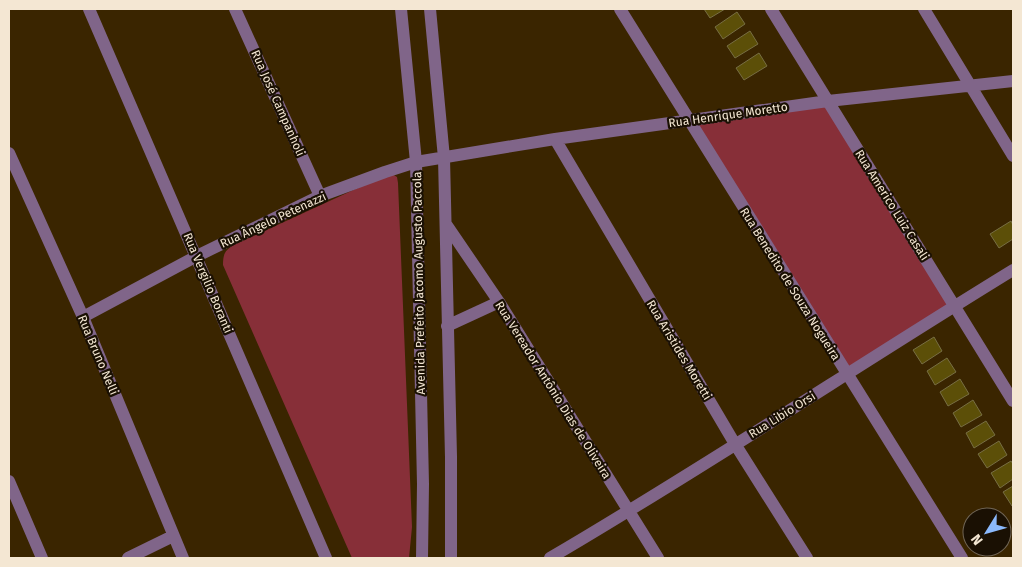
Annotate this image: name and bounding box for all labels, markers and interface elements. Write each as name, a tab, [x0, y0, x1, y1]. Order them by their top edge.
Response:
street label: Rua José Campanholi	[248, 48, 308, 158]
street label: Rua Henrique Moretto	[667, 100, 789, 130]
street label: Rua Americo Luiz Casali	[852, 147, 932, 263]
street label: Avenida Prefeito Jacomo Augusto Paccola	[410, 171, 428, 395]
street label: Rua Ângelo Petenazzi	[217, 188, 328, 251]
street label: Rua Benedito de Souza Nogueira	[737, 205, 843, 363]
street label: Rua Vergilio Boranti	[180, 231, 236, 335]
street label: Rua Aristides Moretti	[644, 298, 714, 402]
street label: Rua Vereador Antônio Dias de Oliveira	[492, 299, 614, 481]
street label: Rua Bruno Nelli	[75, 313, 121, 397]
street label: Rua Libio Orsi	[746, 389, 818, 441]
north arrow	[962, 507, 1012, 557]
text: N	[967, 531, 987, 548]

